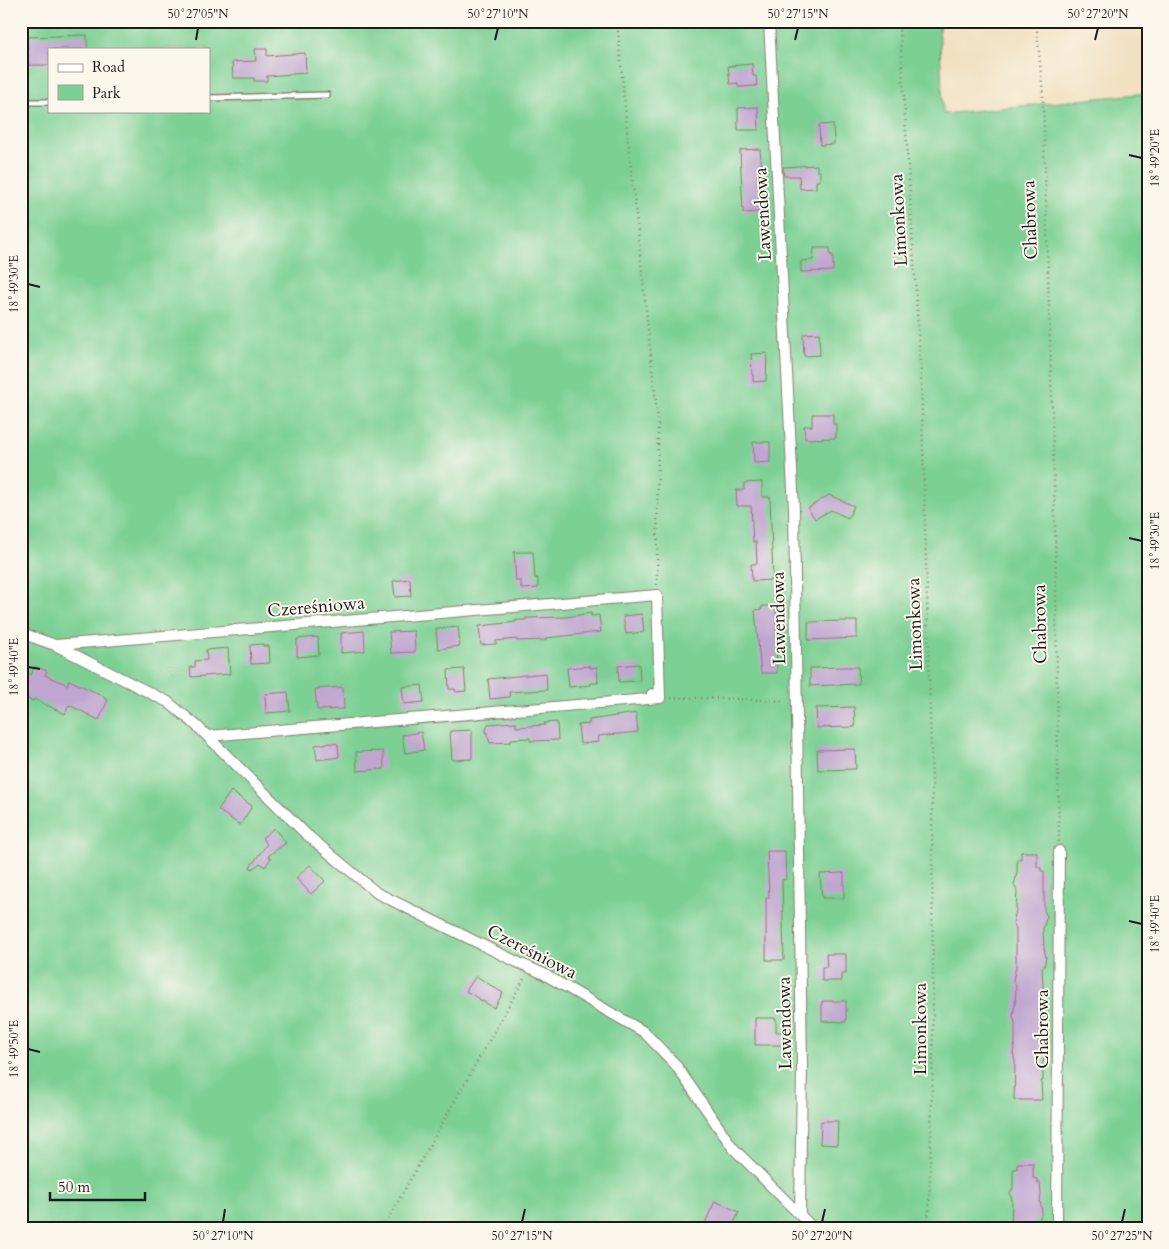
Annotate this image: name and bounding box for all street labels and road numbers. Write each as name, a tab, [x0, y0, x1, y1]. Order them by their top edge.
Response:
street label: Lawendowa	[748, 167, 778, 261]
street label: Limonkowa	[884, 173, 914, 267]
street label: Chabrowa	[1016, 180, 1044, 260]
street label: Lawendowa	[766, 571, 792, 665]
street label: Limonkowa	[901, 577, 929, 671]
street label: Chabrowa	[1027, 584, 1053, 664]
street label: Czereśniowa	[266, 590, 366, 624]
street label: Czereśniowa	[483, 919, 582, 985]
street label: Lawendowa	[772, 976, 798, 1070]
street label: Limonkowa	[908, 982, 933, 1075]
street label: Chabrowa	[1030, 989, 1055, 1069]

